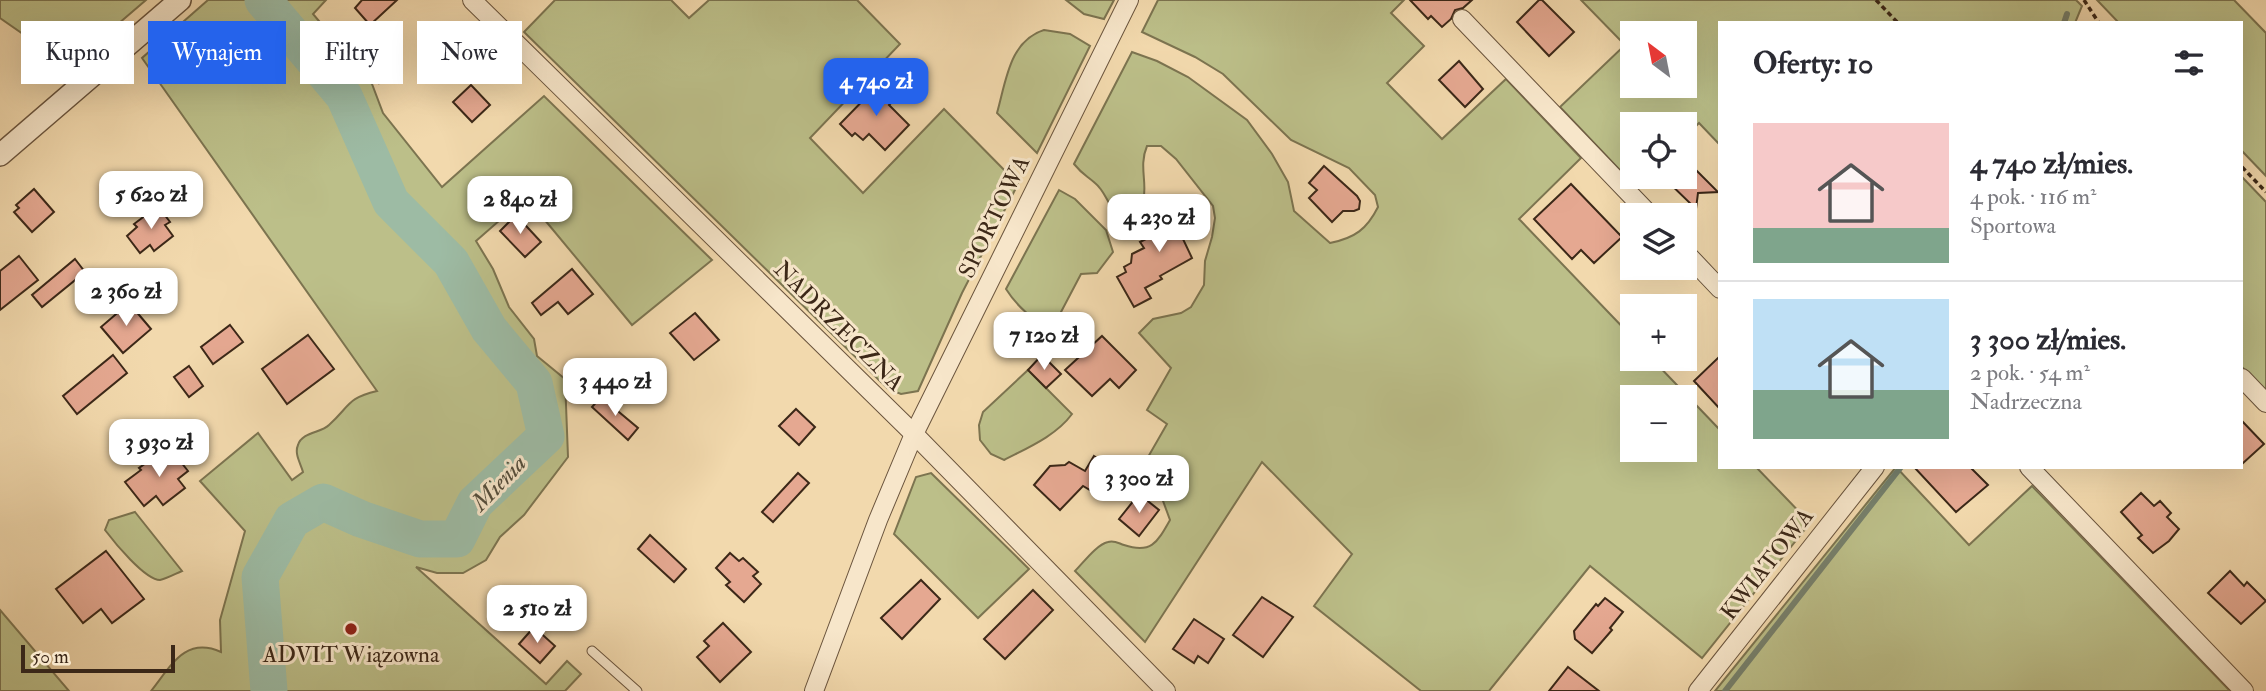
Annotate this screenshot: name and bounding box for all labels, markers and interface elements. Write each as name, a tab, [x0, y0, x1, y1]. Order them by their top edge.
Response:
chip: Kupno	[21, 21, 134, 84]
chip: Wynajem	[148, 21, 286, 84]
chip: Filtry	[300, 21, 403, 84]
chip: Nowe	[417, 21, 522, 84]
north arrow	[1620, 21, 1698, 98]
map controls	[1620, 21, 1697, 462]
icon: filters	[2170, 44, 2208, 82]
text: Oferty: 10	[1753, 45, 1873, 82]
pin: 4 740 zł	[804, 58, 948, 118]
text: 4 740 zł	[839, 66, 913, 95]
button: locate	[1620, 112, 1697, 189]
text: 4 740 zł/mies.	[1970, 145, 2133, 182]
street label: SPORTOWA	[952, 151, 1036, 283]
icon: home	[1809, 151, 1893, 235]
pin: 5 620 zł	[79, 172, 223, 231]
pin: 2 840 zł	[448, 176, 592, 236]
text: 5 620 zł	[115, 179, 187, 208]
text: 4 pok. · 116 m²	[1970, 182, 2097, 211]
text: 2 840 zł	[483, 184, 557, 213]
pin: 4 230 zł	[1087, 194, 1231, 254]
text: 4 230 zł	[1123, 202, 1195, 231]
button: layers	[1620, 203, 1697, 280]
text: Sportowa	[1970, 211, 2056, 240]
street label: NADRZECZNA	[768, 255, 910, 397]
pin: 2 360 zł	[54, 268, 198, 328]
text: 2 360 zł	[91, 276, 161, 305]
button: +	[1620, 294, 1697, 371]
pin: 7 120 zł	[972, 312, 1116, 372]
text: 7 120 zł	[1010, 320, 1078, 349]
text: 3 300 zł/mies.	[1970, 321, 2126, 358]
icon: home	[1809, 327, 1893, 411]
pin: 3 440 zł	[543, 358, 687, 418]
text: 2 pok. · 54 m²	[1970, 358, 2090, 387]
text: 3 440 zł	[579, 366, 651, 395]
button: −	[1620, 385, 1697, 462]
text: Nadrzeczna	[1970, 387, 2082, 416]
pin: 3 930 zł	[87, 420, 231, 479]
text: 3 930 zł	[125, 427, 193, 456]
water label: Mienia	[463, 448, 533, 519]
pin: 3 300 zł	[1067, 456, 1211, 515]
text: 3 300 zł	[1105, 463, 1173, 492]
street label: KWIATOWA	[1714, 502, 1820, 626]
pin: 2 510 zł	[465, 586, 609, 645]
text: 2 510 zł	[503, 593, 571, 622]
marker: ADVIT Wiązowna	[343, 621, 359, 637]
place label: ADVIT Wiązowna	[262, 640, 440, 669]
scale bar	[21, 642, 175, 674]
text: 50 m	[32, 645, 69, 669]

